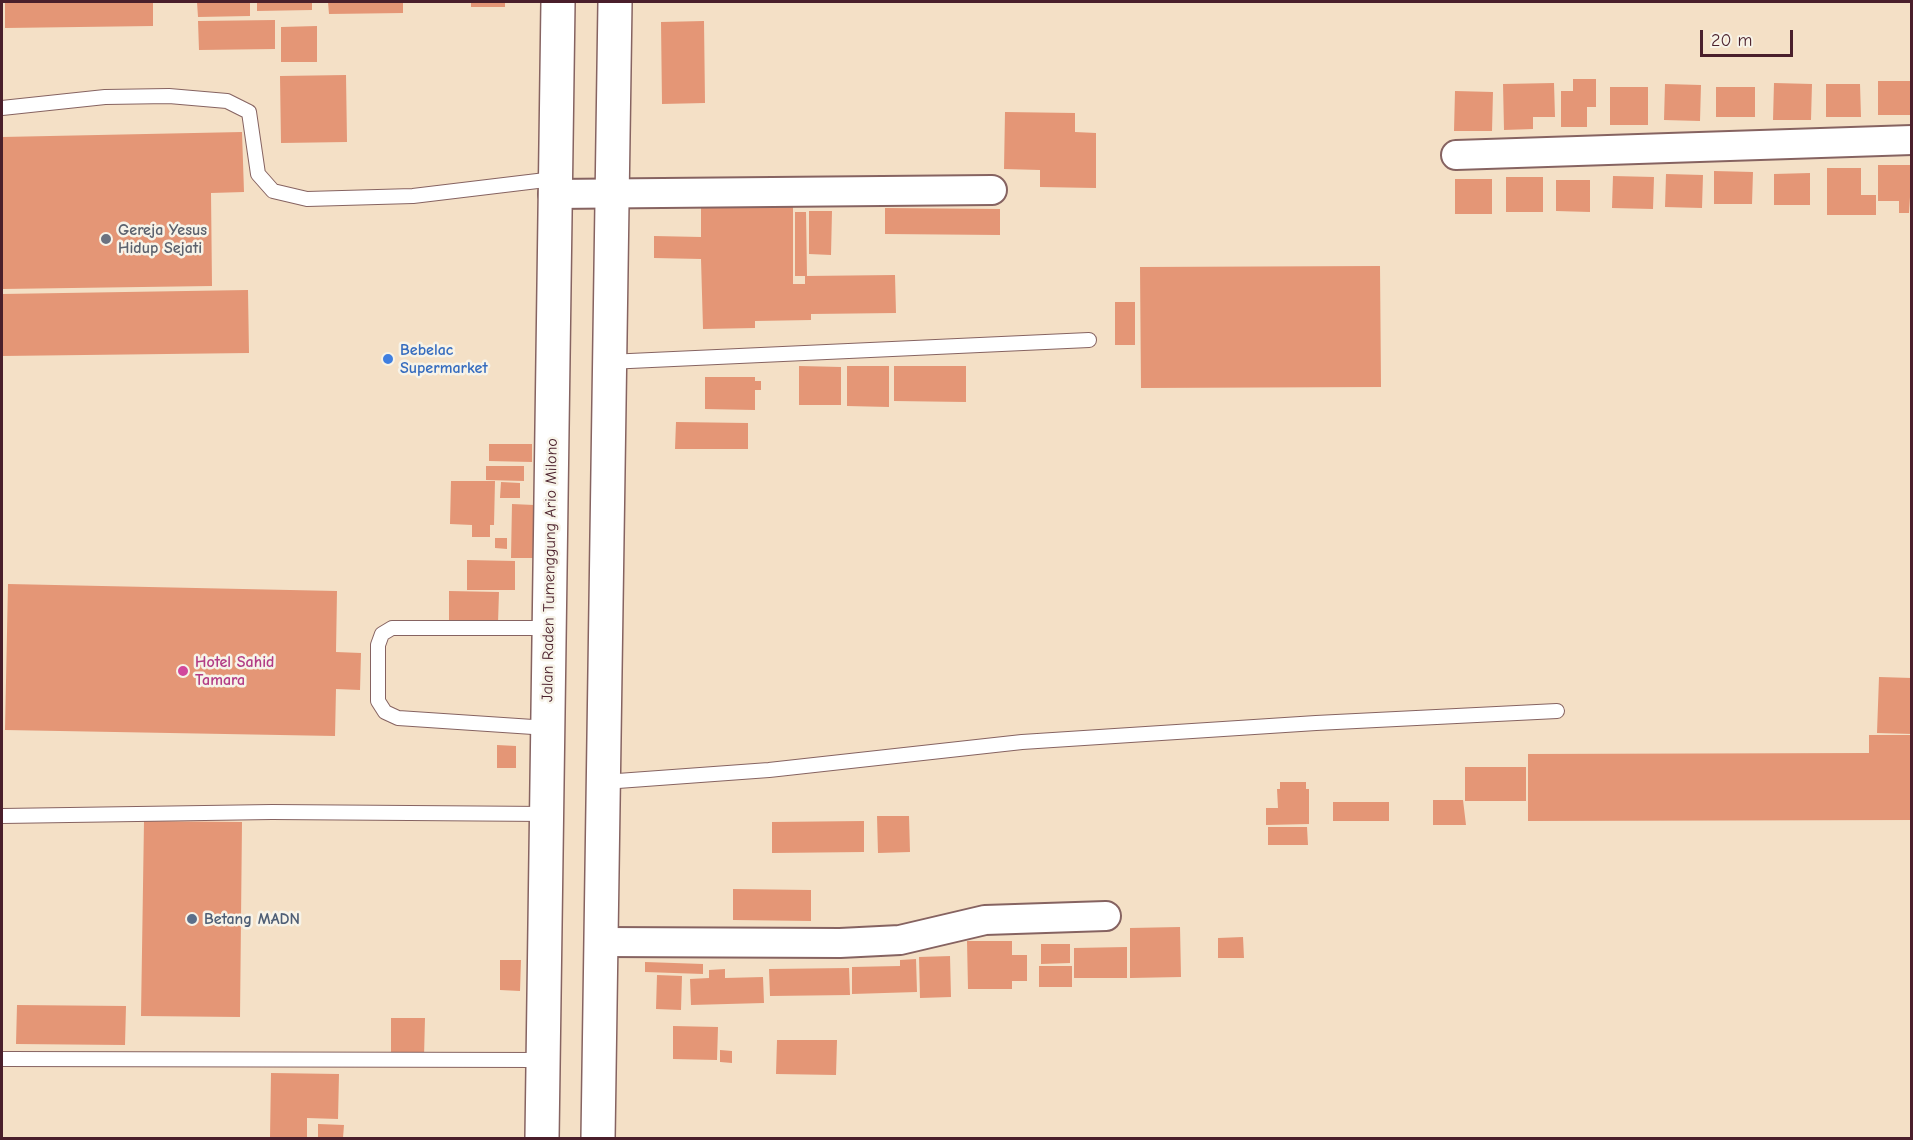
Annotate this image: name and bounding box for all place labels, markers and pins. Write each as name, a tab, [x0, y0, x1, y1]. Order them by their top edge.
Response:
place label: Gereja Yesus Hidup Sejati	[118, 220, 207, 258]
marker: Gereja Yesus Hidup Sejati	[99, 232, 113, 246]
place label: Bebelac Supermarket	[400, 340, 488, 378]
marker: Bebelac Supermarket	[381, 352, 395, 366]
place label: Hotel Sahid Tamara	[195, 652, 274, 690]
marker: Hotel Sahid Tamara	[176, 664, 190, 678]
place label: Betang MADN	[204, 909, 300, 929]
marker: Betang MADN	[185, 912, 199, 926]

